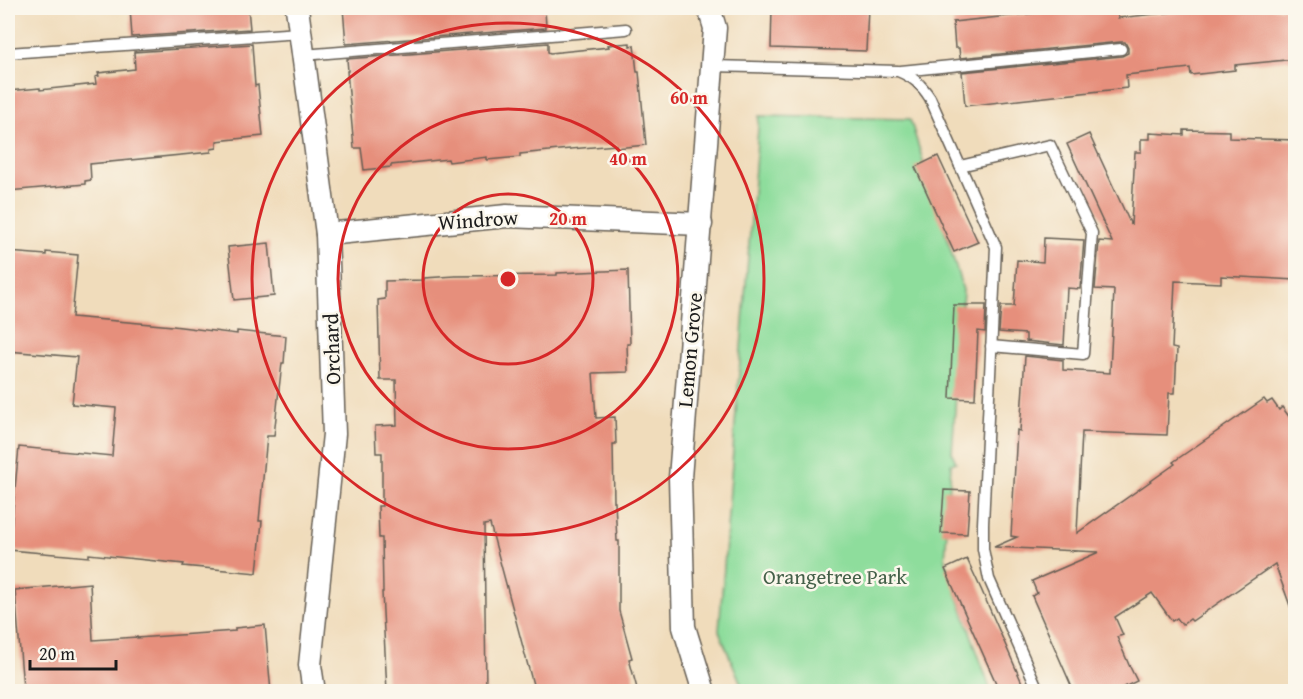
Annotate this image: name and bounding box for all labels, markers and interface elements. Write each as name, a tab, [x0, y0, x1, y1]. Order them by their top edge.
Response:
text: 60 m	[670, 84, 709, 111]
text: 40 m	[609, 145, 648, 172]
street label: Windrow	[437, 201, 519, 238]
text: 20 m	[549, 205, 588, 232]
centre of rings	[498, 269, 518, 289]
street label: Lemon Grove	[669, 291, 710, 409]
street label: Orchard	[315, 312, 348, 385]
park label: Orangetree Park	[763, 561, 907, 592]
scale bar	[30, 633, 116, 671]
text: 20 m	[39, 640, 75, 667]

